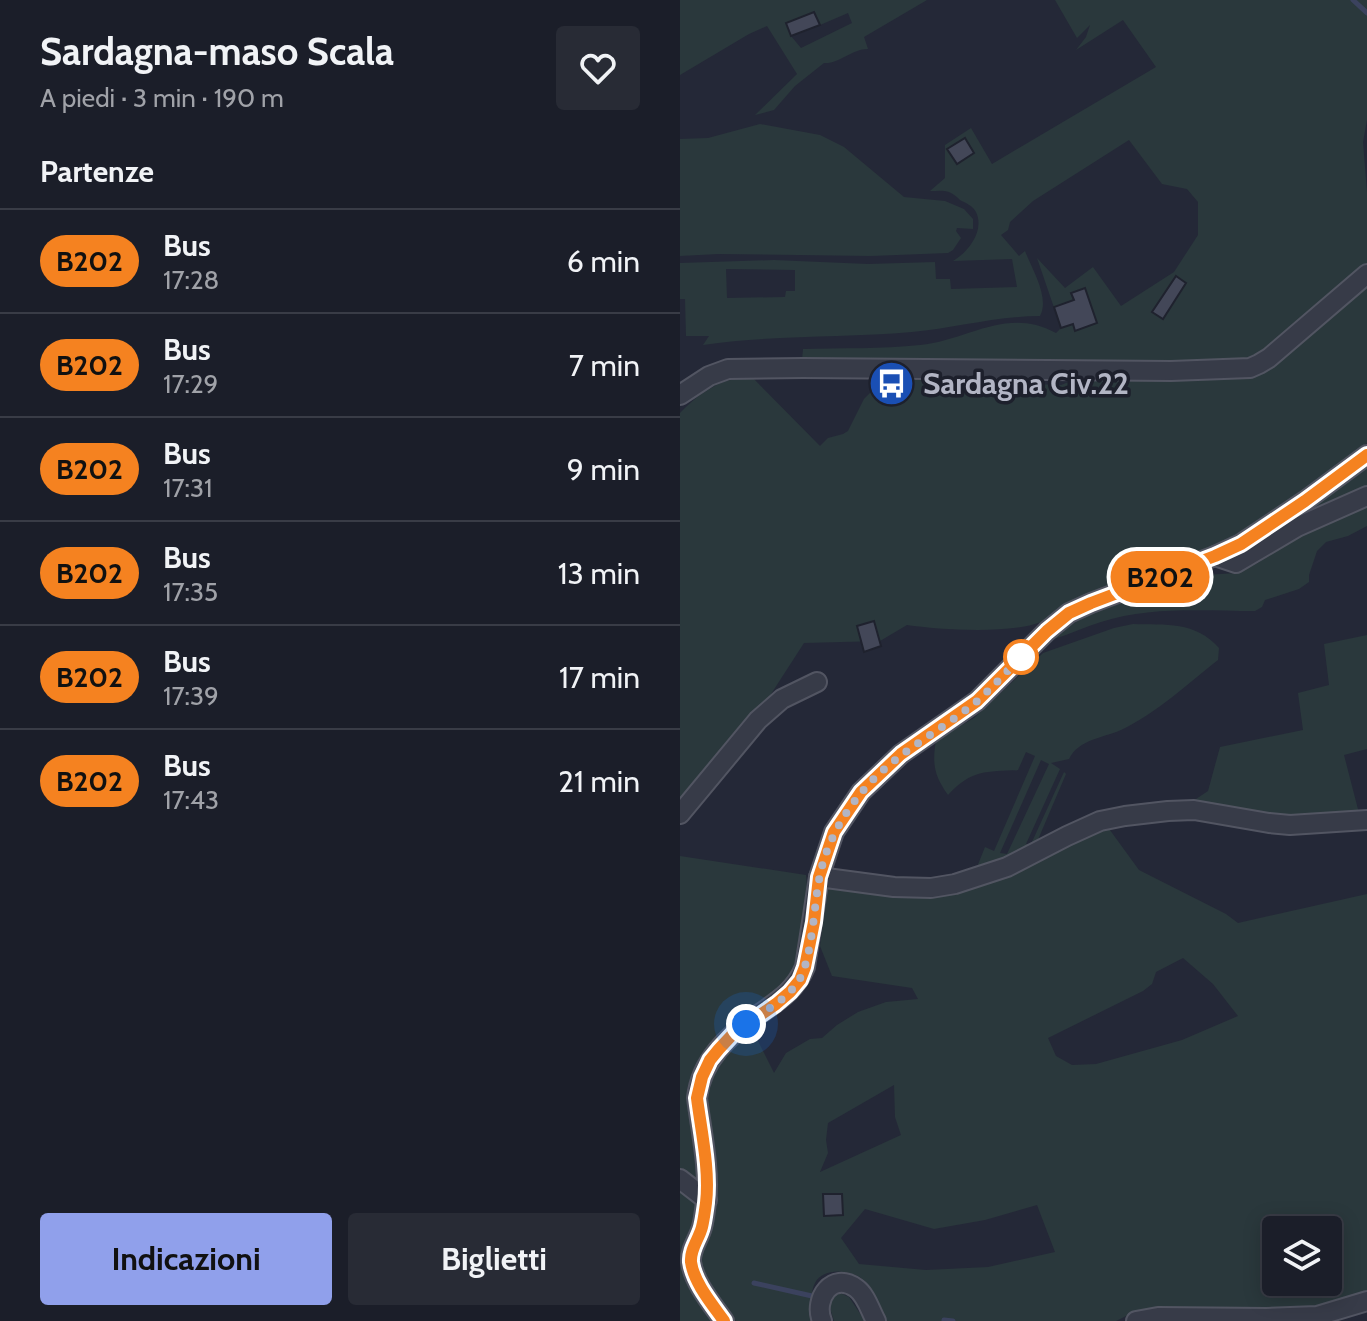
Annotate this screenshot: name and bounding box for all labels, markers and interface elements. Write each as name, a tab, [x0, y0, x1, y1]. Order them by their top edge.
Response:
button: heart	[556, 26, 640, 110]
text: Sardagna-maso Scala	[40, 28, 394, 75]
text: A piedi · 3 min · 190 m	[40, 82, 284, 114]
text: Partenze	[40, 153, 154, 190]
text: Bus	[163, 227, 211, 264]
text: 6 min	[567, 243, 640, 280]
text: B202	[56, 244, 123, 278]
text: 17:28	[163, 264, 219, 296]
text: Bus	[163, 331, 211, 368]
text: 7 min	[569, 347, 640, 384]
text: B202	[56, 348, 123, 382]
bus stop icon: Sardagna Civ.22	[868, 359, 916, 407]
place label: Sardagna Civ.22	[923, 365, 1129, 402]
text: 17:29	[163, 368, 218, 400]
text: Bus	[163, 435, 211, 472]
text: 9 min	[567, 451, 640, 488]
text: B202	[56, 452, 123, 486]
text: 17:31	[163, 472, 212, 504]
text: Bus	[163, 539, 211, 576]
line badge: B202	[1104, 551, 1216, 603]
text: 13 min	[558, 555, 640, 592]
text: B202	[56, 556, 123, 590]
text: B202	[1127, 560, 1193, 594]
text: 17:35	[163, 576, 218, 608]
unlabelled marker	[1004, 640, 1038, 674]
text: Bus	[163, 643, 211, 680]
text: 17 min	[559, 659, 640, 696]
text: B202	[56, 660, 123, 694]
text: 17:39	[163, 680, 219, 712]
text: Bus	[163, 747, 211, 784]
text: 21 min	[558, 763, 640, 800]
text: B202	[56, 764, 123, 798]
text: 17:43	[163, 784, 219, 816]
your location	[726, 1004, 766, 1044]
button: Indicazioni	[40, 1213, 332, 1305]
button: Biglietti	[348, 1213, 640, 1305]
map controls	[1262, 1216, 1342, 1296]
button: layers	[1262, 1216, 1342, 1296]

